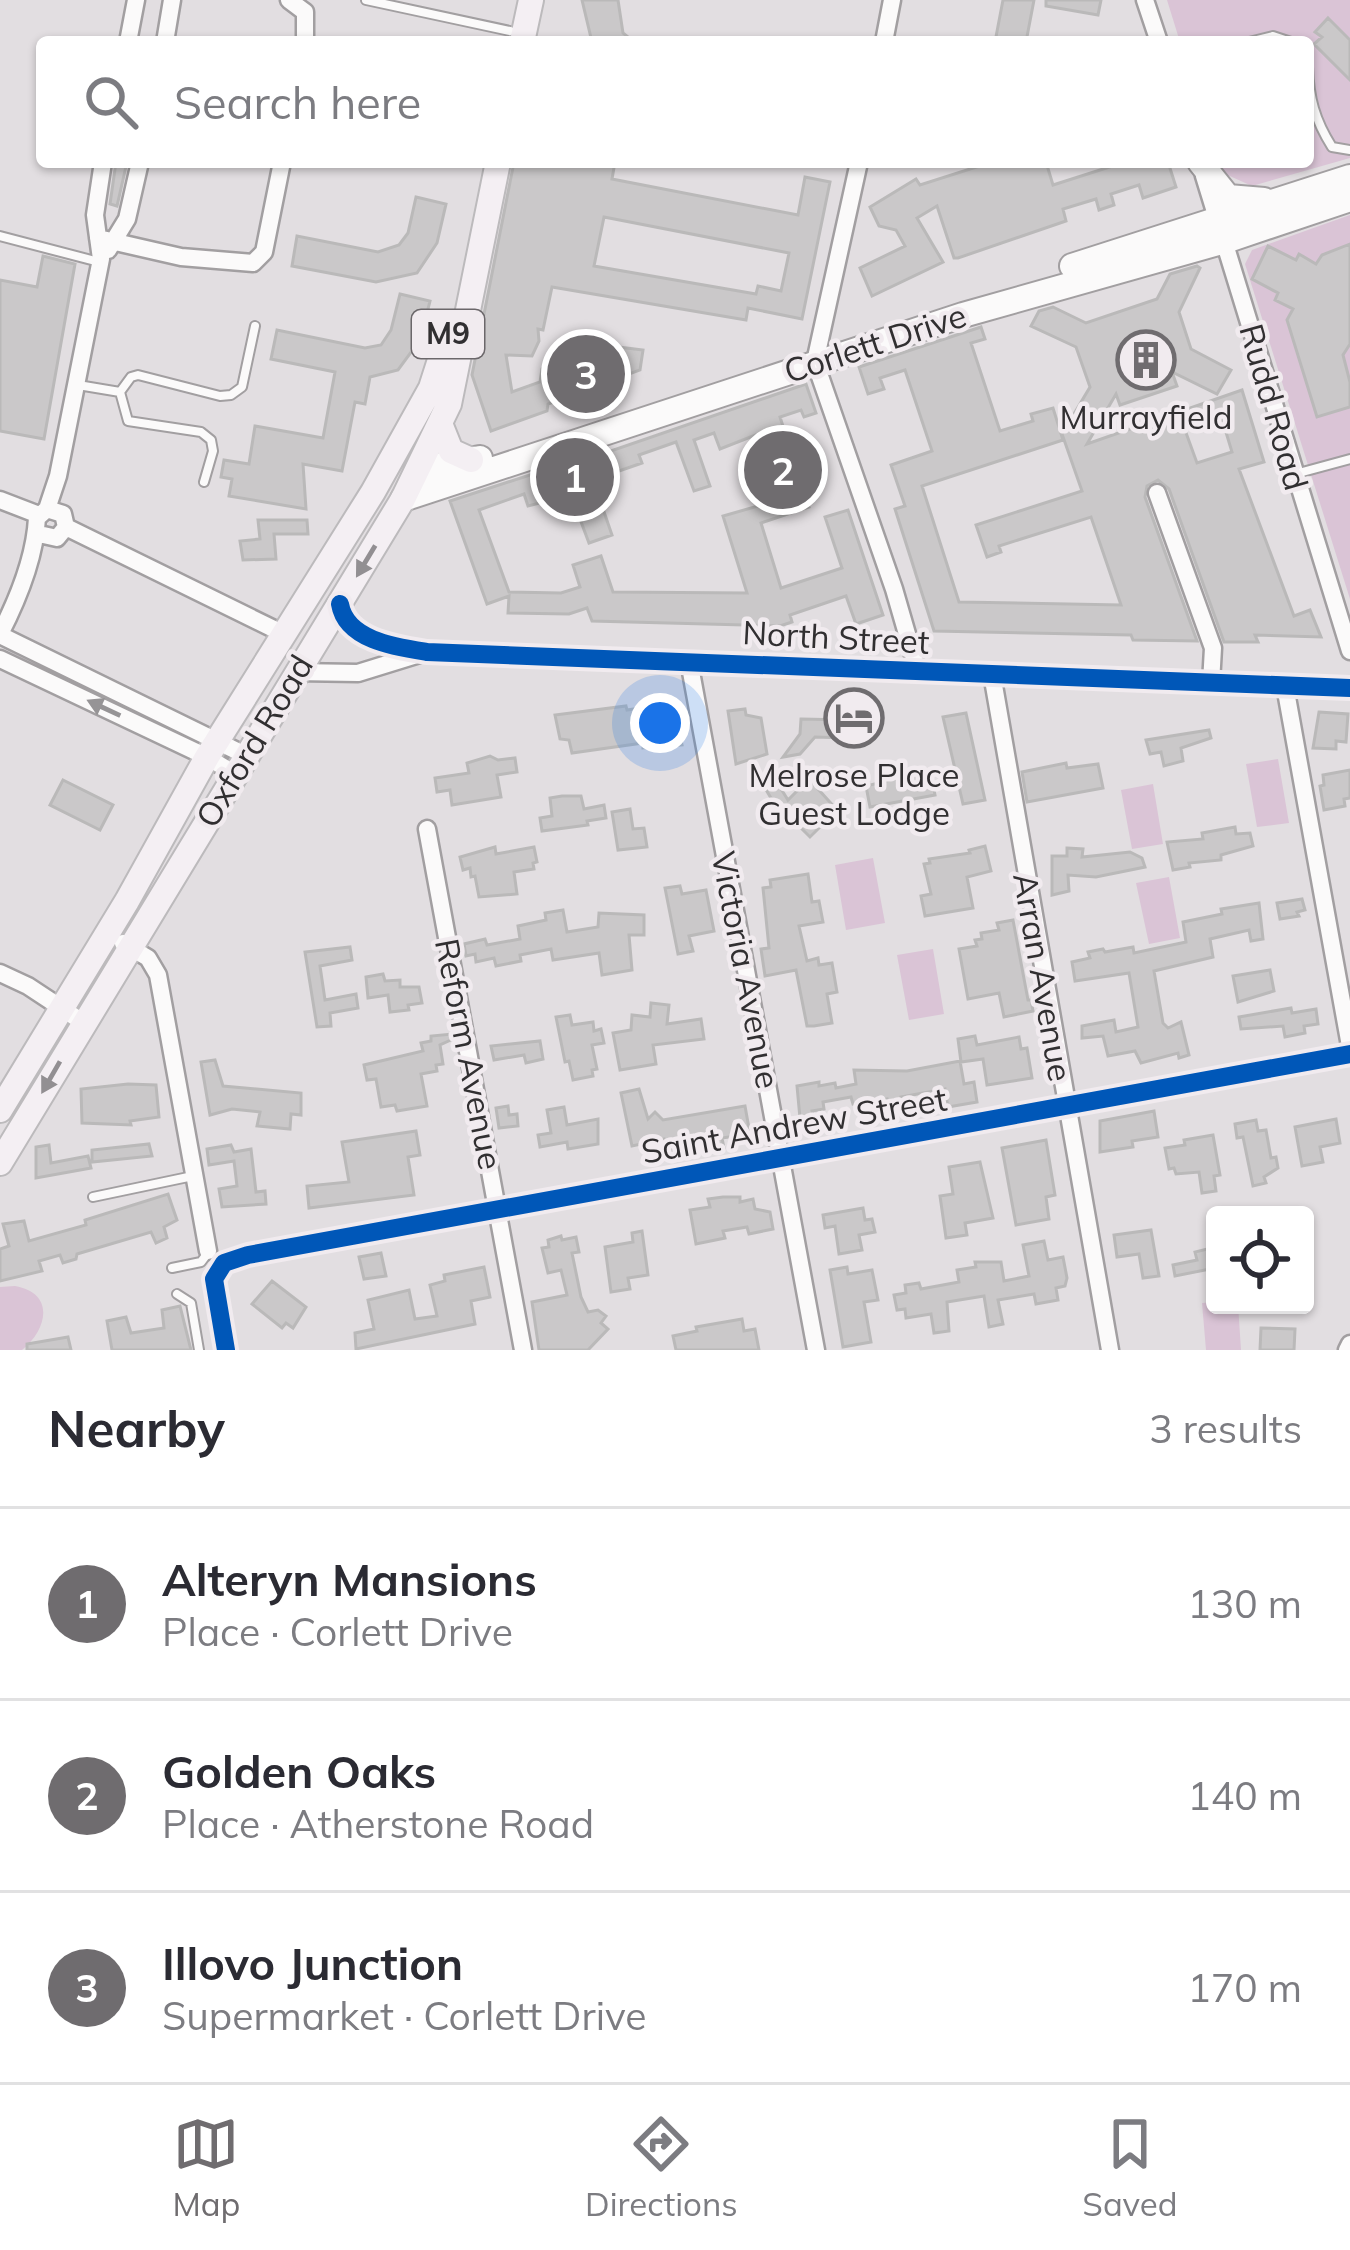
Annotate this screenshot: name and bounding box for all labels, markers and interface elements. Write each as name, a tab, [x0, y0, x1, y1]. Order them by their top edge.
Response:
search box	[36, 36, 1314, 168]
icon: search	[78, 69, 144, 135]
text: Search here	[174, 74, 421, 130]
street label: Corlett Drive	[779, 294, 971, 391]
road number: M9	[412, 310, 484, 358]
street label: Rudd Road	[1231, 319, 1318, 495]
pin: 3	[547, 329, 625, 419]
building icon: Murrayfield	[1115, 329, 1177, 391]
place label: Murrayfield	[1059, 396, 1233, 437]
pin: 2	[744, 425, 822, 515]
pin: 1	[536, 432, 614, 522]
one-way arrow	[356, 544, 377, 578]
street label: North Street	[742, 611, 931, 662]
street label: Oxford Road	[186, 647, 321, 834]
hotel icon: Melrose Place Guest Lodge	[823, 687, 885, 749]
your location	[630, 693, 690, 753]
one-way arrow	[86, 698, 121, 718]
place label: Melrose Place Guest Lodge	[749, 754, 959, 833]
street label: Victoria Avenue	[703, 848, 790, 1092]
street label: Arran Avenue	[1005, 870, 1082, 1084]
street label: Reform Avenue	[427, 935, 512, 1173]
one-way arrow	[41, 1060, 62, 1094]
street label: Saint Andrew Street	[638, 1077, 950, 1172]
map controls	[1206, 1206, 1314, 1314]
button: locate	[1206, 1206, 1314, 1314]
text: Nearby	[48, 1396, 225, 1460]
text: 3 results	[1149, 1404, 1302, 1453]
text: Alteryn Mansions	[162, 1551, 537, 1607]
text: 1	[75, 1579, 99, 1628]
text: 130 m	[1187, 1579, 1302, 1628]
text: Place · Corlett Drive	[162, 1607, 513, 1656]
text: Golden Oaks	[162, 1743, 436, 1799]
text: 2	[75, 1771, 99, 1820]
text: 140 m	[1187, 1771, 1302, 1820]
text: Place · Atherstone Road	[162, 1799, 594, 1848]
text: Illovo Junction	[162, 1935, 463, 1991]
text: 3	[75, 1963, 99, 2012]
text: 170 m	[1187, 1963, 1302, 2012]
text: Supermarket · Corlett Drive	[162, 1991, 647, 2040]
tab: Map	[172, 2111, 240, 2224]
tab: Directions	[585, 2111, 738, 2224]
tab: Saved	[1082, 2111, 1178, 2224]

